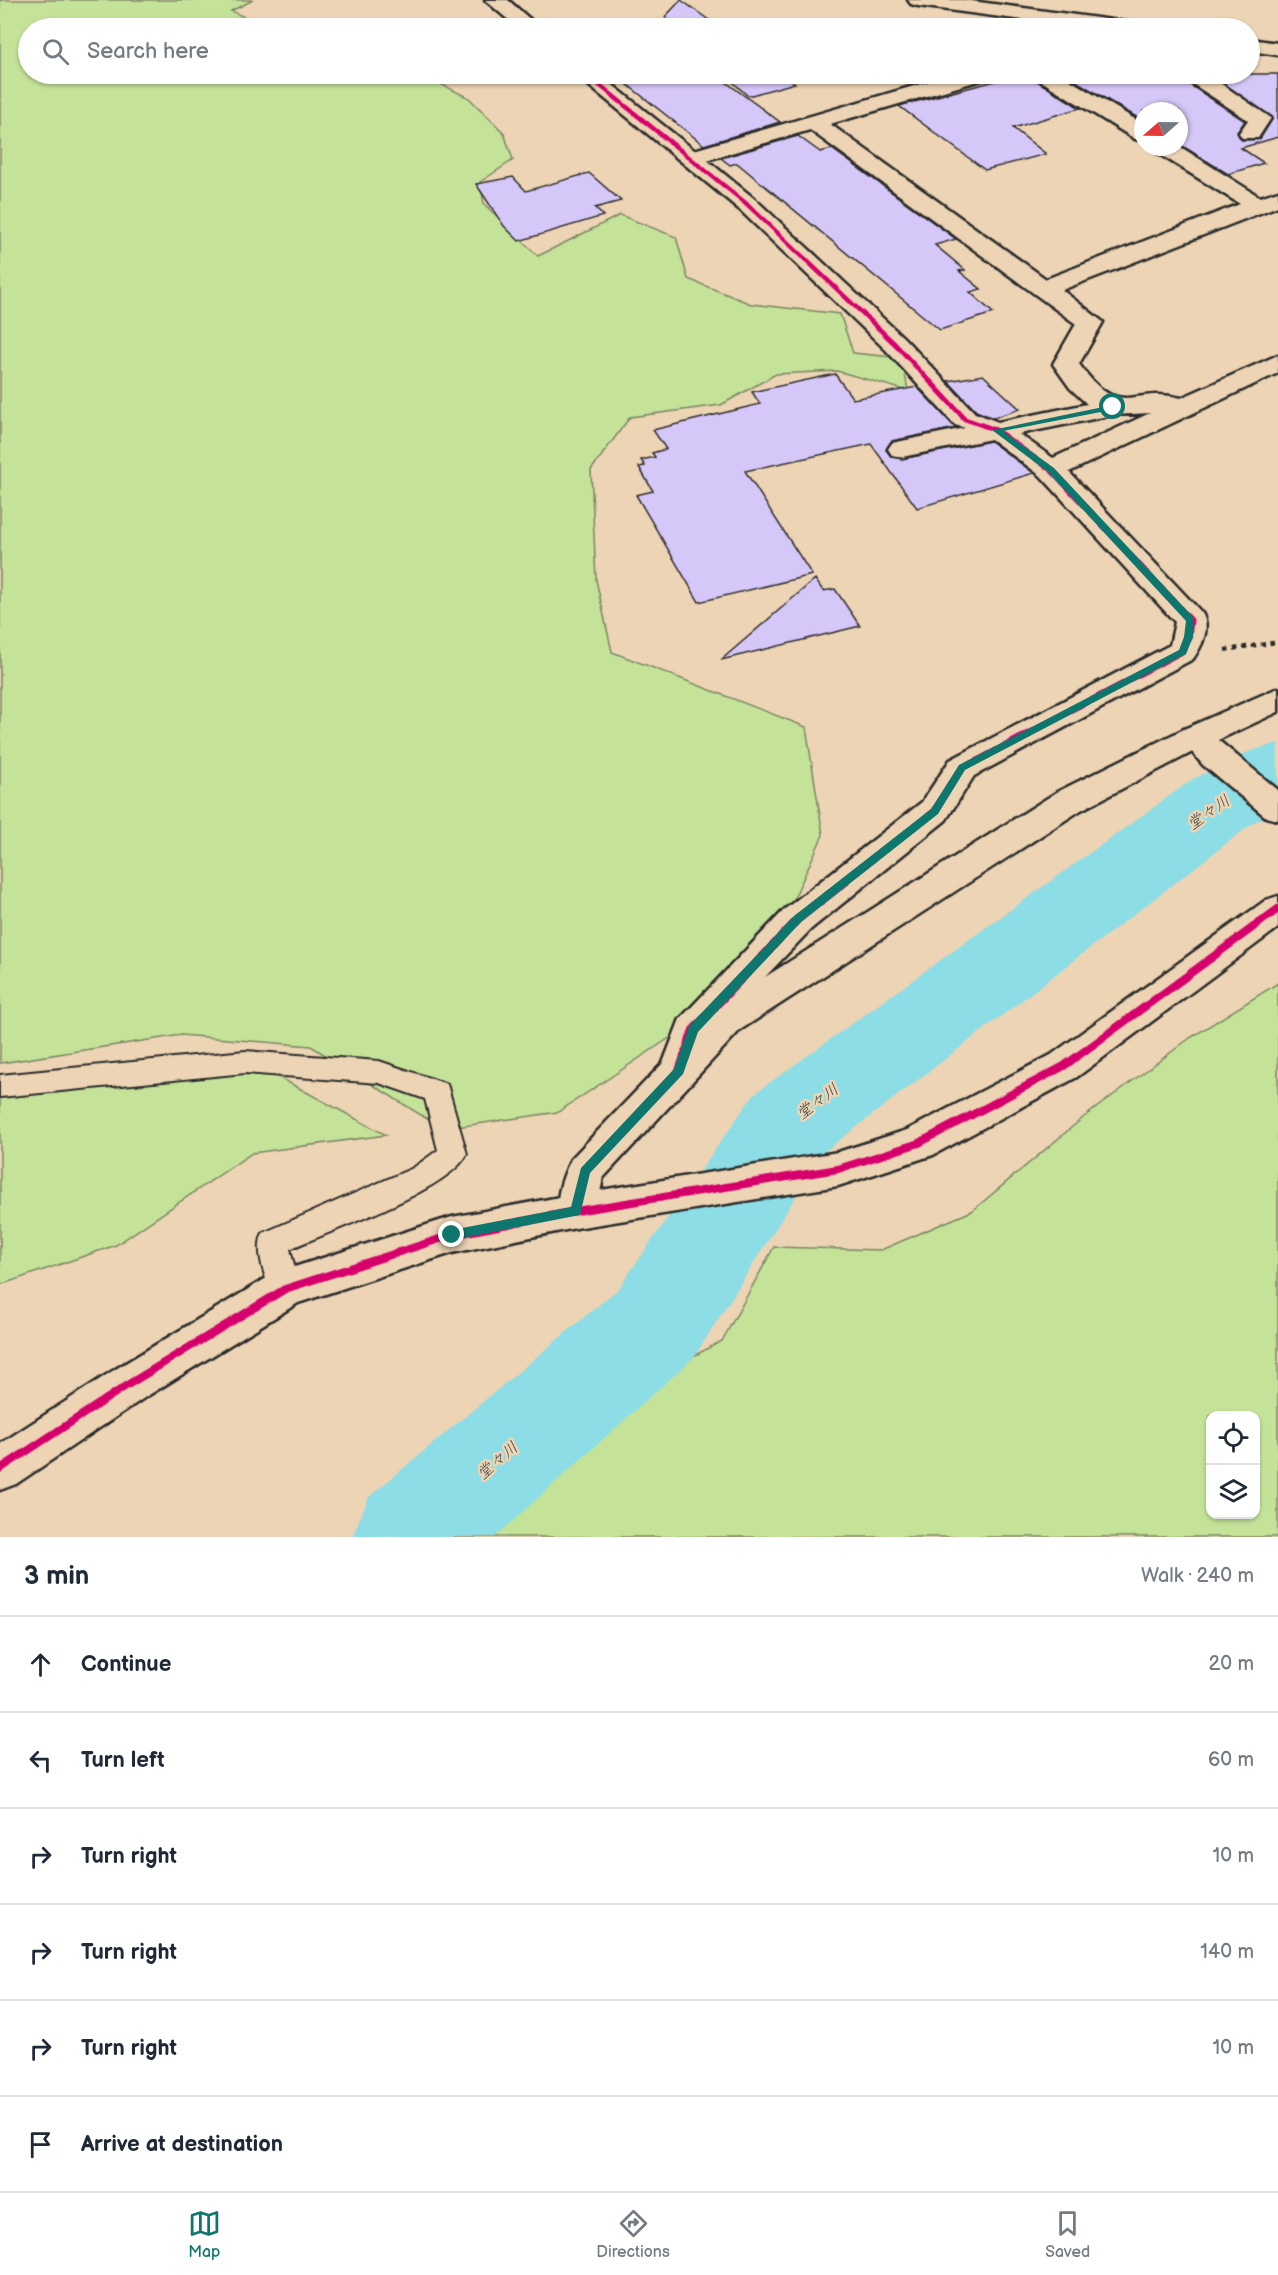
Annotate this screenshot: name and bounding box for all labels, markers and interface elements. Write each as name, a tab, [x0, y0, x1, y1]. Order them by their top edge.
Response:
search box	[18, 18, 1260, 84]
icon: search	[39, 35, 72, 68]
text: Search here	[87, 38, 209, 65]
north arrow	[1134, 102, 1188, 156]
route start	[1099, 393, 1125, 419]
water label: 堂々川	[1184, 791, 1234, 835]
water label: 堂々川	[793, 1080, 843, 1124]
route end	[438, 1221, 464, 1247]
map controls	[1206, 1411, 1260, 1519]
button: locate	[1206, 1411, 1260, 1465]
water label: 堂々川	[474, 1438, 522, 1484]
button: layers	[1206, 1465, 1260, 1519]
text: 3 min	[24, 1561, 89, 1592]
text: Walk · 240 m	[1141, 1564, 1254, 1588]
icon: ahead	[24, 1648, 57, 1681]
text: Continue	[81, 1651, 171, 1678]
text: 20 m	[1209, 1652, 1254, 1676]
icon: left	[24, 1744, 57, 1777]
text: Turn left	[81, 1747, 165, 1774]
text: 60 m	[1208, 1748, 1254, 1772]
icon: right	[24, 1840, 57, 1873]
text: Turn right	[81, 1843, 177, 1870]
text: 10 m	[1213, 1844, 1254, 1868]
icon: right	[24, 1936, 57, 1969]
text: Turn right	[81, 1939, 177, 1966]
text: 140 m	[1200, 1940, 1254, 1964]
icon: right	[24, 2032, 57, 2065]
text: Turn right	[81, 2035, 177, 2062]
text: 10 m	[1213, 2036, 1254, 2060]
icon: arrive	[24, 2128, 57, 2161]
text: Arrive at destination	[81, 2131, 283, 2158]
tab: Map	[188, 2207, 221, 2262]
tab: Directions	[596, 2207, 670, 2262]
tab: Saved	[1045, 2207, 1090, 2262]

